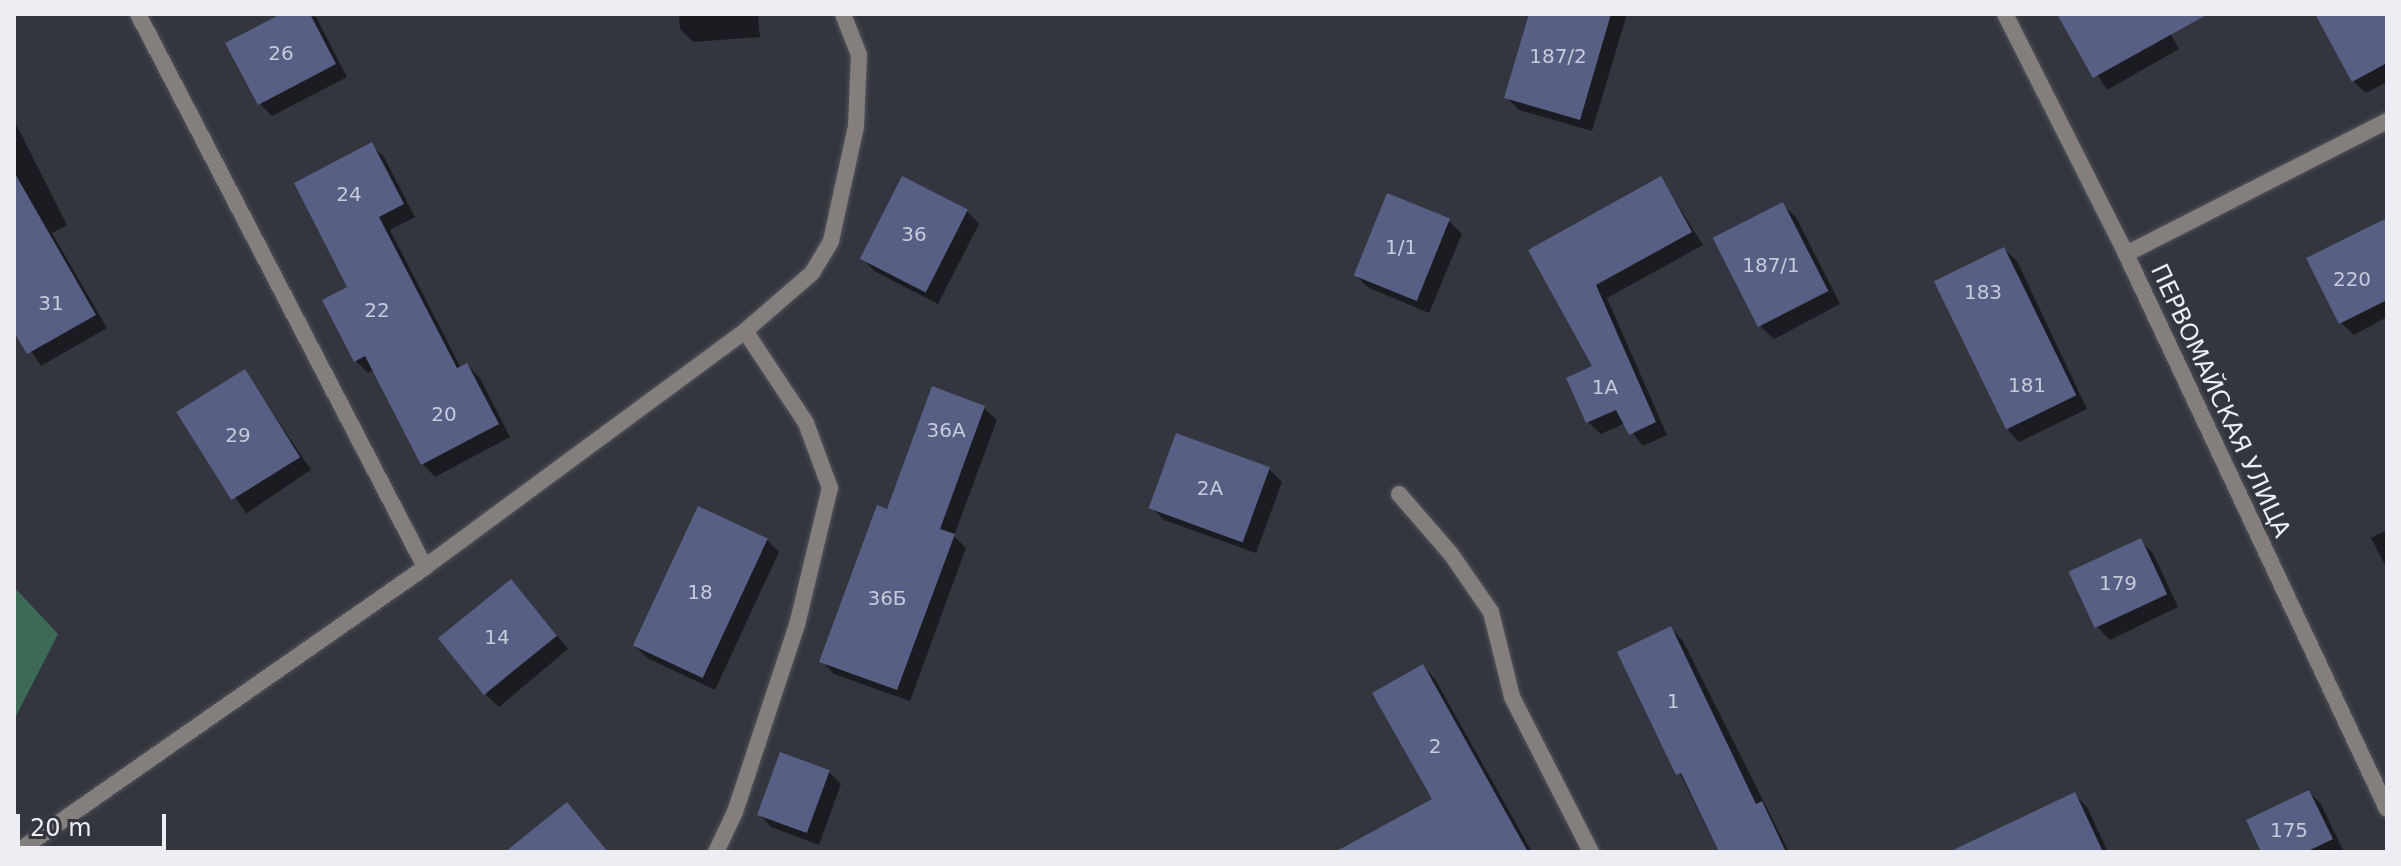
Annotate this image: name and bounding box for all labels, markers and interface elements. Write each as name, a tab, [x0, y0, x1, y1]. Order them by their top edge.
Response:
house number: 26	[268, 41, 294, 65]
house number: 187/2	[1529, 44, 1587, 68]
house number: 24	[336, 182, 362, 206]
house number: 36	[901, 222, 927, 246]
house number: 1/1	[1385, 235, 1417, 259]
house number: 187/1	[1742, 253, 1800, 277]
street label: ПЕРВОМАЙСКАЯ УЛИЦА	[2144, 260, 2296, 542]
house number: 220	[2333, 267, 2371, 291]
house number: 183	[1964, 280, 2002, 304]
house number: 31	[38, 291, 64, 315]
house number: 22	[364, 298, 390, 322]
house number: 181	[2008, 373, 2046, 397]
house number: 1А	[1592, 375, 1618, 399]
house number: 20	[431, 402, 457, 426]
house number: 36А	[926, 418, 966, 442]
house number: 29	[225, 423, 251, 447]
house number: 2А	[1197, 476, 1223, 500]
house number: 179	[2099, 571, 2137, 595]
house number: 18	[687, 580, 713, 604]
house number: 36Б	[867, 586, 907, 610]
house number: 14	[484, 625, 510, 649]
house number: 1	[1667, 689, 1679, 713]
house number: 2	[1429, 734, 1441, 758]
scale bar	[20, 798, 170, 848]
text: 20 m	[30, 814, 92, 842]
house number: 175	[2270, 818, 2308, 842]

